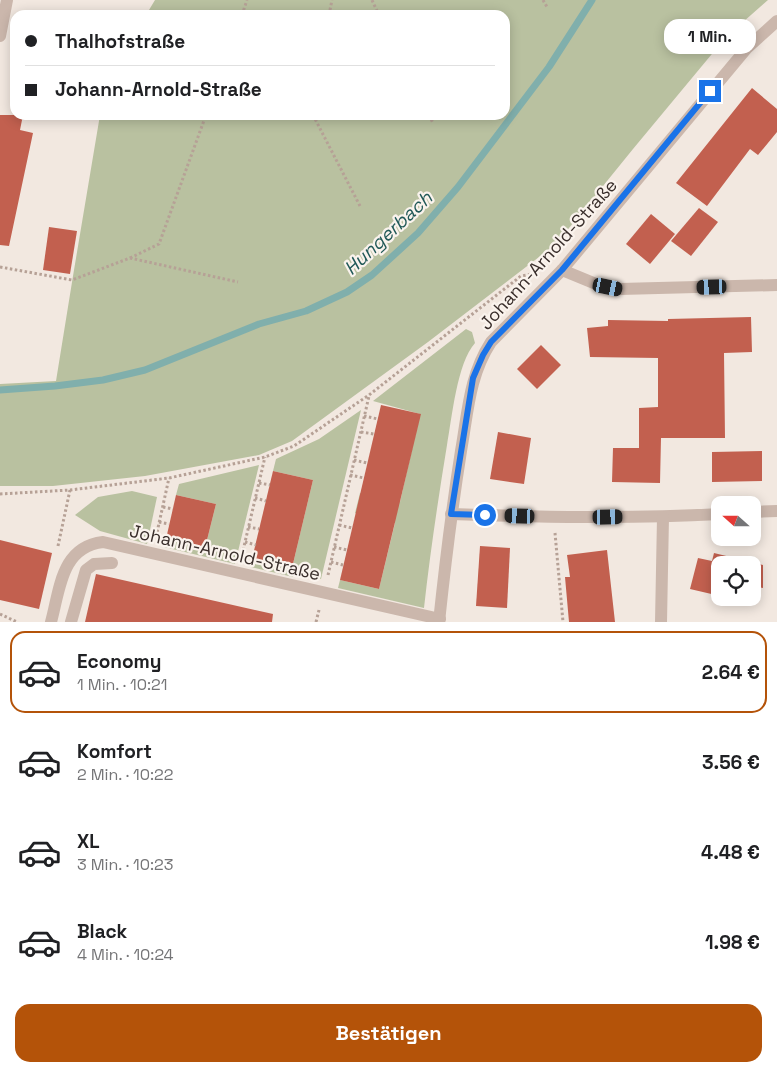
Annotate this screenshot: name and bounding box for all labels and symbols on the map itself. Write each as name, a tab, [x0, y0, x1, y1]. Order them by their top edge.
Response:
callout: 1 Min.	[664, 18, 756, 54]
route end	[699, 80, 721, 102]
street label: Johann-Arnold-Straße	[474, 174, 622, 334]
water label: Hungerbach	[338, 185, 438, 280]
car	[591, 277, 624, 297]
car	[696, 279, 727, 295]
north arrow	[711, 496, 761, 546]
route start	[474, 504, 496, 526]
car	[504, 508, 535, 524]
car	[592, 509, 623, 525]
street label: Johann-Arnold-Straße	[127, 519, 323, 585]

